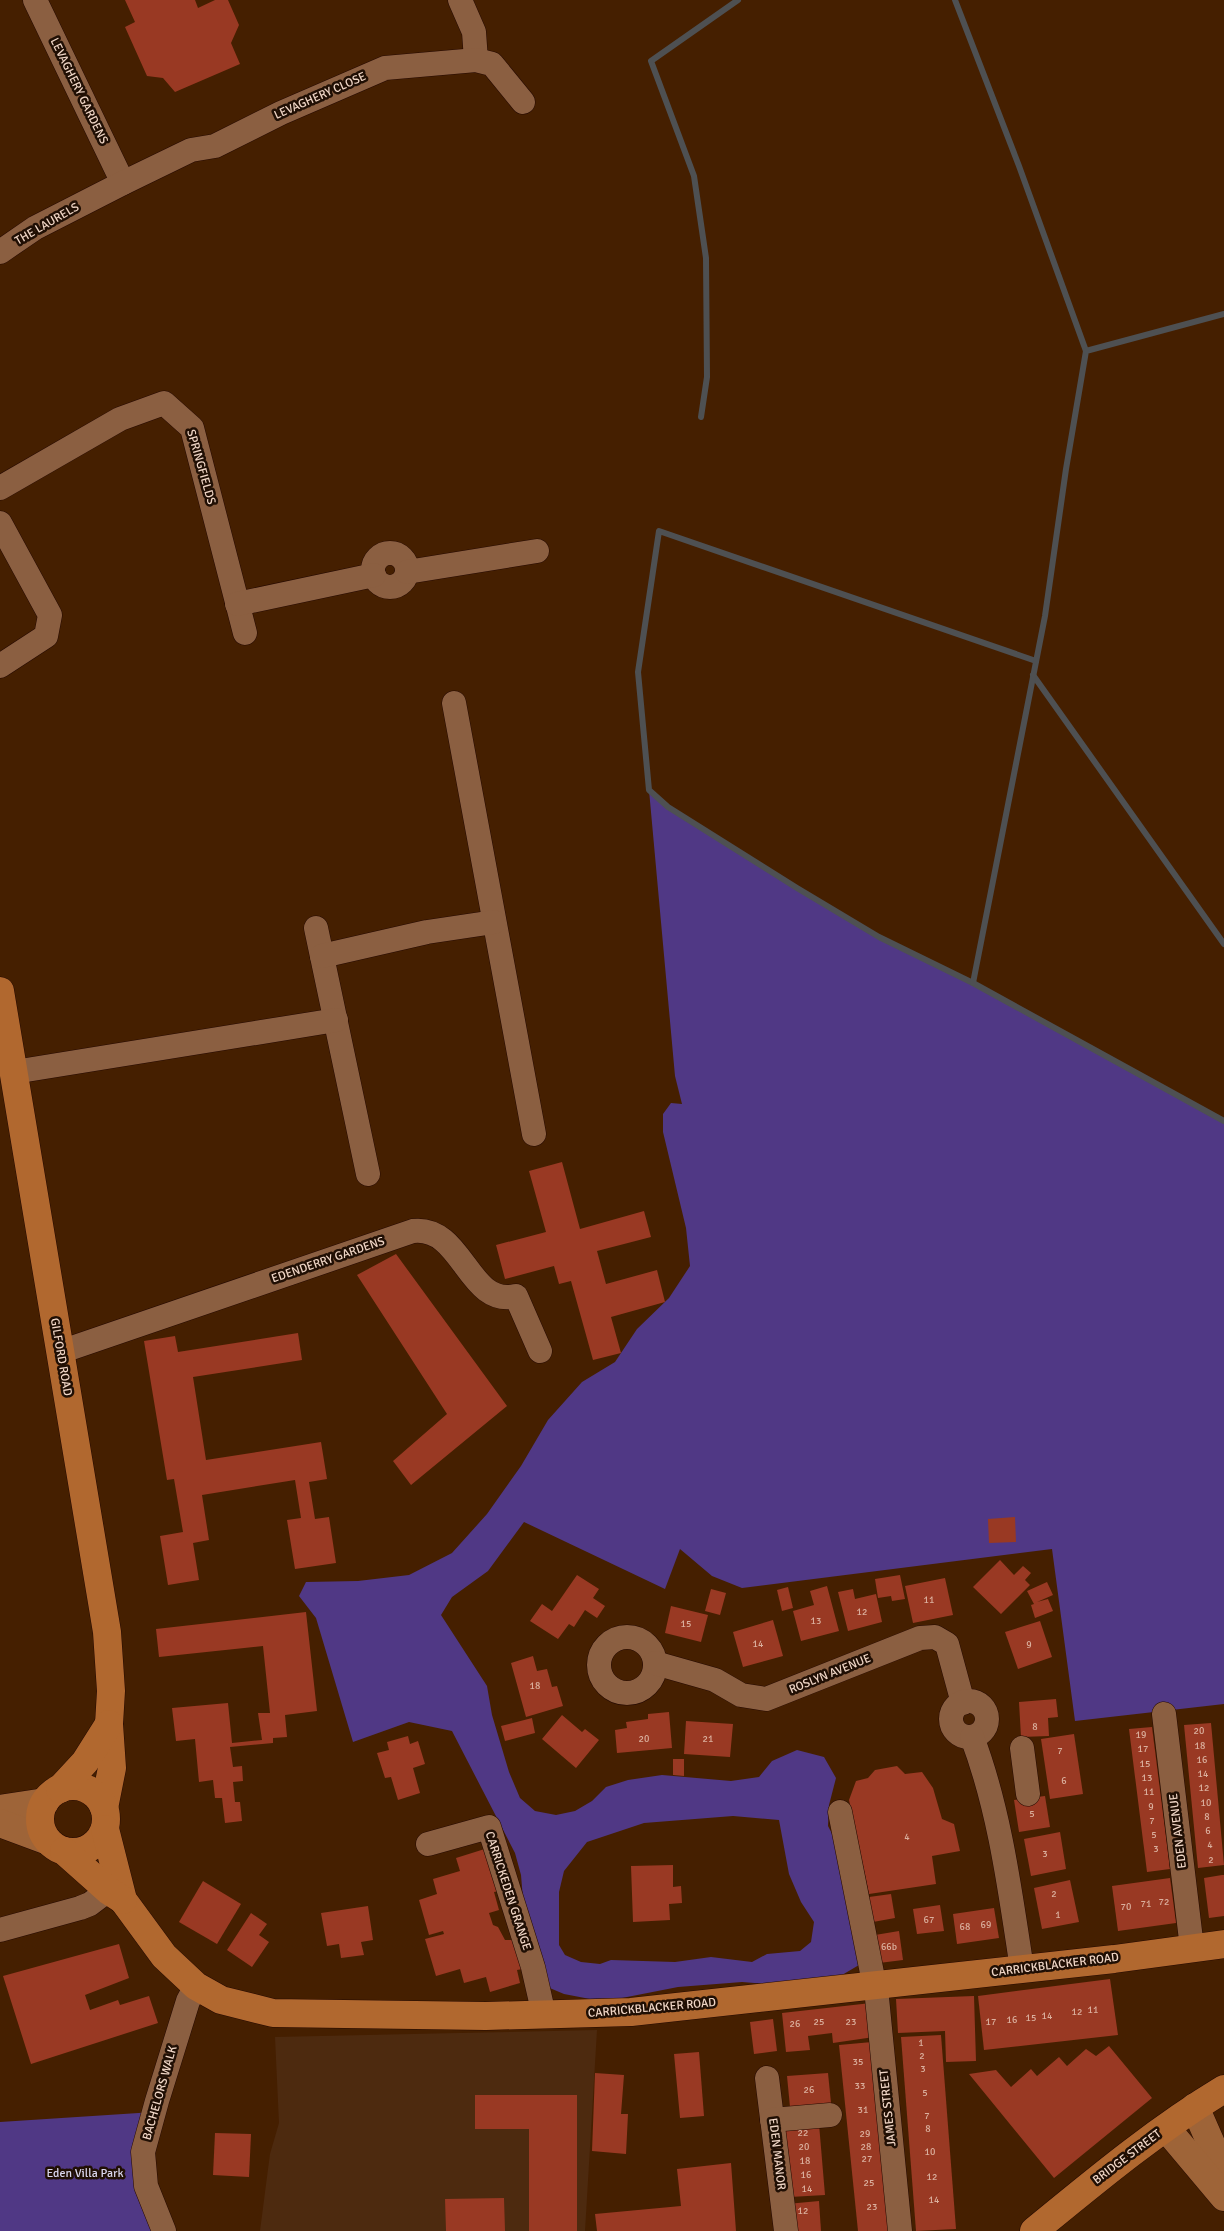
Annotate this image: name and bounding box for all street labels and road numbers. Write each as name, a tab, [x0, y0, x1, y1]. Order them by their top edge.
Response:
street label: LEVAGHERY GARDENS	[47, 35, 111, 147]
street label: LEVAGHERY CLOSE	[272, 69, 369, 123]
street label: THE LAURELS	[12, 199, 82, 248]
street label: SPRINGFIELDS	[183, 428, 219, 507]
street label: EDENDERRY GARDENS	[270, 1234, 387, 1286]
street label: GILFORD ROAD	[47, 1317, 75, 1397]
street label: ROSLYN AVENUE	[787, 1651, 873, 1697]
street label: EDEN AVENUE	[1166, 1792, 1190, 1869]
street label: CARRICKEDEN GRANGE	[482, 1830, 534, 1952]
street label: CARRICKBLACKER ROAD	[990, 1950, 1120, 1980]
street label: CARRICKBLACKER ROAD	[587, 1995, 717, 2021]
street label: BACHELORS WALK	[139, 2044, 181, 2142]
street label: JAMES STREET	[876, 2069, 899, 2147]
street label: EDEN MANOR	[765, 2117, 789, 2191]
street label: BRIDGE STREET	[1090, 2126, 1164, 2188]

